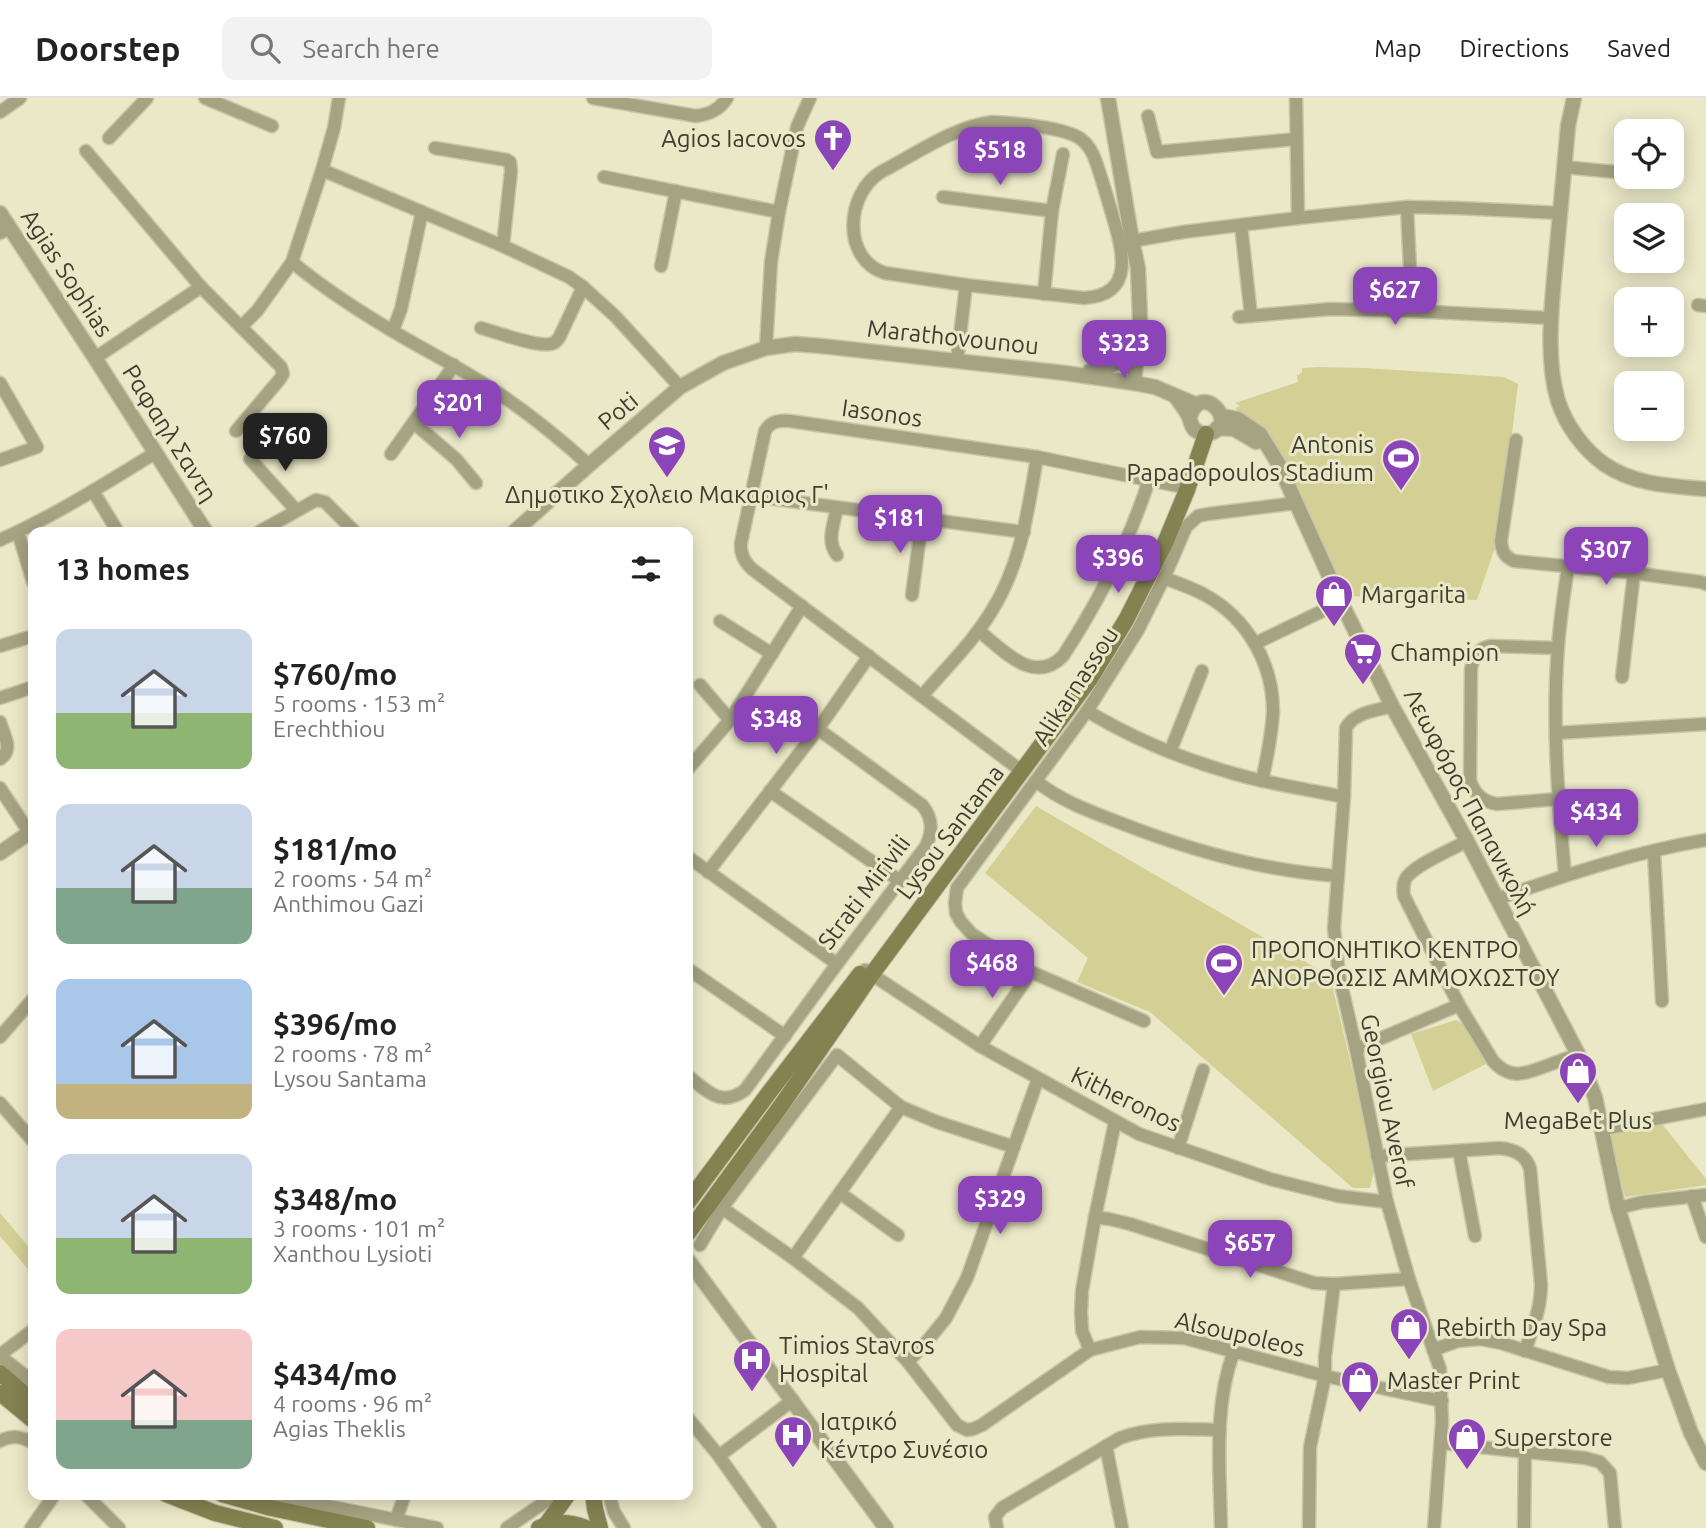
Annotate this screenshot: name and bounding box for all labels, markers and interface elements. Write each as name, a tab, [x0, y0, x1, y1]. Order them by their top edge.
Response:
search box	[222, 17, 712, 80]
icon: search	[246, 29, 284, 67]
text: Doorstep	[35, 30, 180, 67]
text: Search here	[302, 34, 440, 63]
text: Map	[1374, 35, 1421, 62]
text: Directions	[1459, 35, 1569, 62]
text: Saved	[1607, 35, 1671, 62]
church icon: Agios Iacovos	[812, 117, 854, 172]
map controls	[1614, 119, 1684, 441]
button: locate	[1614, 119, 1684, 189]
place label: Agios Iacovos	[661, 125, 806, 152]
pin: $518	[959, 127, 1041, 187]
text: $518	[974, 137, 1026, 162]
button: layers	[1614, 203, 1684, 273]
street label: Agias Sophias	[16, 204, 118, 342]
pin: $627	[1354, 268, 1436, 327]
text: $627	[1369, 277, 1421, 302]
button: +	[1614, 287, 1684, 357]
street label: Marathovounou	[866, 315, 1040, 359]
pin: $323	[1083, 320, 1165, 380]
text: $323	[1098, 330, 1150, 355]
street label: Ραφαηλ Σαντη	[117, 360, 223, 506]
button: −	[1614, 371, 1684, 441]
pin: $201	[418, 380, 500, 440]
street label: Poti	[593, 387, 643, 435]
text: $201	[433, 390, 485, 415]
street label: Iasonos	[840, 394, 924, 432]
pin: $760	[244, 414, 326, 473]
text: $760	[259, 423, 311, 448]
school or university icon: Δημοτικο Σχολειο Μακαριος Γ'	[646, 424, 688, 479]
place label: Antonis Papadopoulos Stadium	[1126, 431, 1374, 486]
sports icon: Antonis Papadopoulos Stadium	[1380, 437, 1422, 492]
place label: Δημοτικο Σχολειο Μακαριος Γ'	[505, 481, 829, 508]
pin: $181	[859, 496, 941, 555]
text: $181	[874, 505, 926, 530]
pin: $307	[1565, 528, 1647, 587]
pin: $396	[1077, 536, 1159, 595]
text: $307	[1580, 537, 1632, 562]
text: $396	[1092, 545, 1144, 570]
icon: filters	[627, 550, 665, 588]
text: 13 homes	[56, 552, 190, 586]
shop icon: Margarita	[1313, 573, 1355, 628]
place label: Margarita	[1361, 581, 1466, 608]
street label: Alikarnassou	[1027, 622, 1123, 750]
supermarket icon: Champion	[1342, 631, 1384, 686]
place label: Champion	[1390, 639, 1499, 666]
icon: home	[112, 657, 196, 741]
text: $760/mo	[273, 657, 397, 691]
street label: Λεωφόρος Παπανικολή	[1399, 684, 1541, 920]
text: 5 rooms · 153 m²	[273, 691, 445, 716]
pin: $348	[735, 696, 817, 756]
text: $348	[750, 706, 802, 731]
text: Erechthiou	[273, 716, 385, 741]
street label: Lysou Santama	[891, 760, 1009, 904]
pin: $434	[1555, 790, 1637, 849]
text: $434	[1570, 799, 1622, 824]
street label: Strati Mirivili	[812, 830, 916, 954]
icon: home	[112, 832, 196, 916]
text: $181/mo	[273, 832, 397, 866]
text: 2 rooms · 54 m²	[273, 866, 432, 891]
text: Anthimou Gazi	[273, 891, 424, 916]
place label: ΠΡΟΠΟΝΗΤΙΚΟ ΚΕΝΤΡΟ ΑΝΟΡΘΩΣΙΣ ΑΜΜΟΧΩΣΤΟΥ	[1251, 936, 1560, 991]
pin: $468	[951, 940, 1033, 1000]
sports icon: ΠΡΟΠΟΝΗΤΙΚΟ ΚΕΝΤΡΟ ΑΝΟΡΘΩΣΙΣ ΑΜΜΟΧΩΣΤΟΥ	[1203, 942, 1245, 997]
text: $468	[966, 950, 1018, 975]
icon: home	[112, 1007, 196, 1091]
text: $396/mo	[273, 1007, 397, 1041]
street label: Georgiou Averof	[1355, 1011, 1419, 1191]
text: 2 rooms · 78 m²	[273, 1041, 432, 1066]
shop icon: MegaBet Plus	[1557, 1050, 1599, 1105]
street label: Kitheronos	[1067, 1061, 1185, 1137]
text: Lysou Santama	[273, 1066, 427, 1091]
place label: MegaBet Plus	[1504, 1107, 1652, 1134]
pin: $329	[959, 1176, 1041, 1236]
icon: home	[112, 1182, 196, 1266]
text: $348/mo	[273, 1182, 397, 1216]
text: $329	[974, 1186, 1026, 1211]
text: 3 rooms · 101 m²	[273, 1216, 445, 1241]
pin: $657	[1209, 1220, 1291, 1280]
text: $657	[1224, 1230, 1276, 1255]
text: Xanthou Lysioti	[273, 1241, 432, 1266]
street label: Alsoupoleos	[1173, 1306, 1307, 1362]
shop icon: Rebirth Day Spa	[1388, 1306, 1430, 1361]
place label: Rebirth Day Spa	[1436, 1314, 1607, 1341]
place label: Timios Stavros Hospital	[779, 1332, 935, 1387]
hospital icon: Timios Stavros Hospital	[731, 1338, 773, 1393]
icon: home	[112, 1357, 196, 1441]
text: $434/mo	[273, 1357, 397, 1391]
shop icon: Master Print	[1339, 1359, 1381, 1414]
place label: Master Print	[1387, 1367, 1521, 1394]
text: 4 rooms · 96 m²	[273, 1391, 432, 1416]
place label: Ιατρικό Κέντρο Συνέσιο	[820, 1408, 988, 1463]
hospital icon: Ιατρικό Κέντρο Συνέσιο	[772, 1414, 814, 1469]
text: Agias Theklis	[273, 1416, 406, 1441]
shop icon: Superstore	[1446, 1416, 1488, 1471]
place label: Superstore	[1494, 1424, 1613, 1451]

